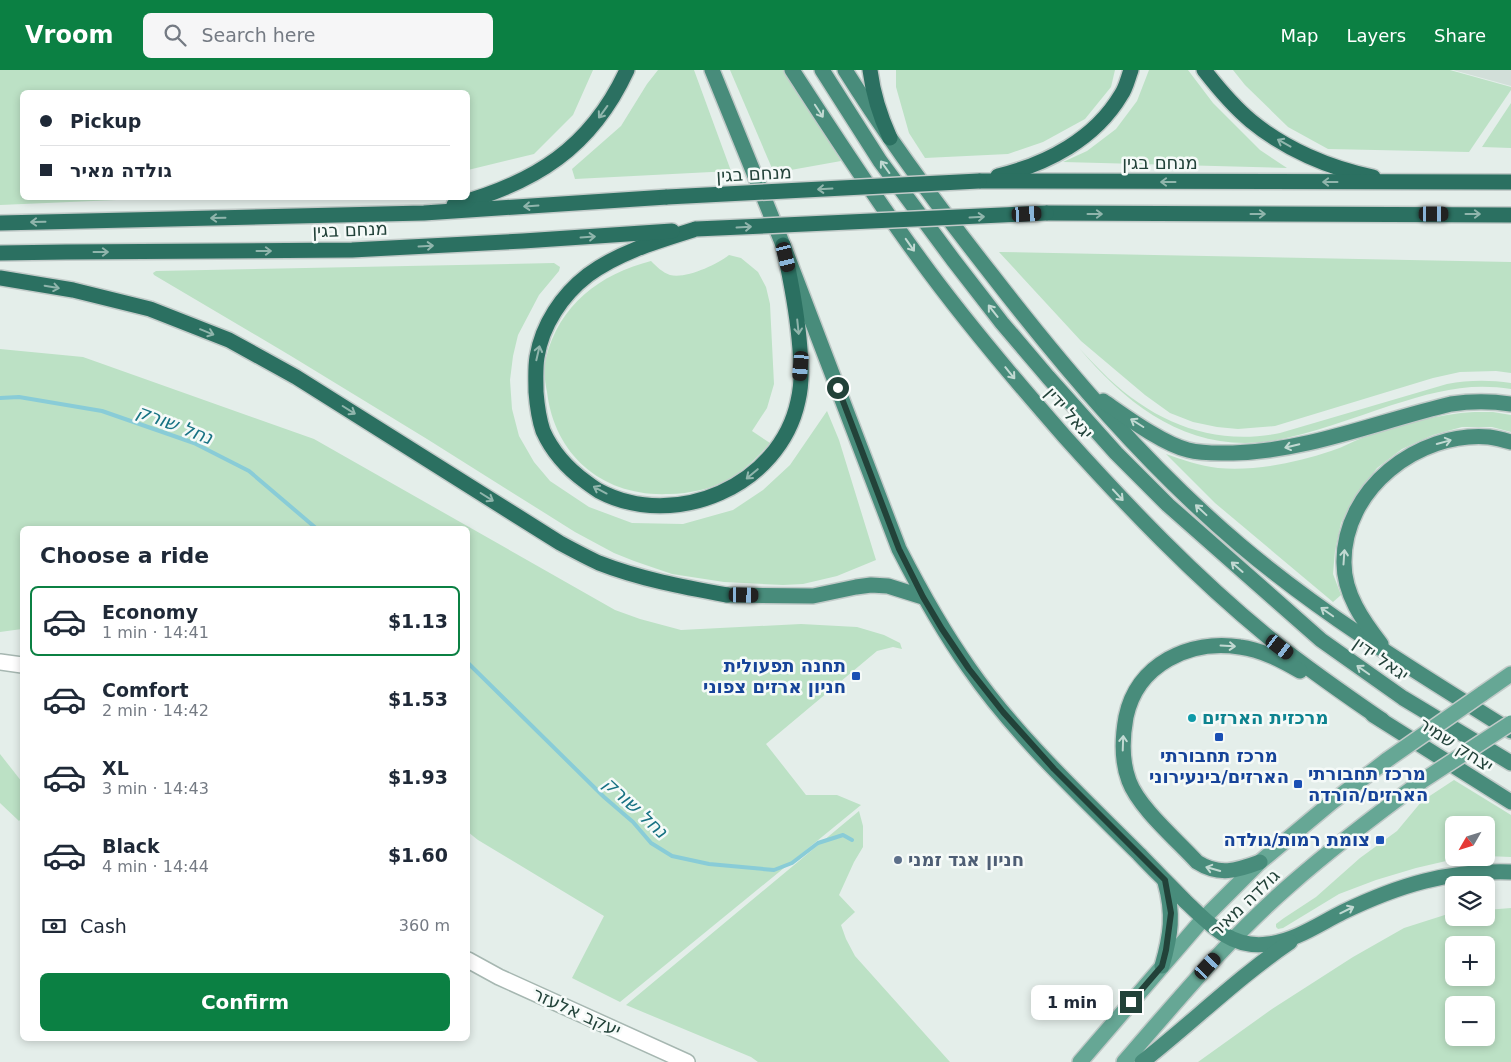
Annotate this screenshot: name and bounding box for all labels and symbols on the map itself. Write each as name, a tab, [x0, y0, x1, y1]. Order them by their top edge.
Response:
one-way arrow	[813, 104, 824, 118]
one-way arrow	[597, 105, 608, 118]
one-way arrow	[1277, 138, 1292, 148]
street label: מנחם בגין	[1122, 152, 1198, 173]
one-way arrow	[880, 160, 890, 174]
street label: מנחם בגין	[716, 161, 792, 186]
one-way arrow	[1160, 177, 1176, 187]
one-way arrow	[1322, 177, 1338, 187]
one-way arrow	[818, 185, 834, 194]
one-way arrow	[523, 201, 539, 211]
car	[1011, 206, 1042, 222]
car	[1419, 207, 1449, 222]
one-way arrow	[1086, 209, 1103, 219]
one-way arrow	[1249, 209, 1265, 219]
one-way arrow	[1464, 210, 1480, 219]
one-way arrow	[968, 212, 984, 221]
one-way arrow	[210, 213, 226, 222]
one-way arrow	[30, 217, 46, 227]
street label: מנחם בגין	[312, 218, 388, 241]
one-way arrow	[736, 222, 752, 231]
one-way arrow	[580, 232, 596, 241]
one-way arrow	[905, 238, 915, 252]
car	[775, 241, 796, 273]
one-way arrow	[418, 242, 434, 251]
one-way arrow	[255, 246, 271, 256]
one-way arrow	[93, 247, 109, 256]
one-way arrow	[43, 282, 59, 292]
one-way arrow	[987, 305, 998, 318]
one-way arrow	[793, 319, 802, 335]
one-way arrow	[199, 327, 214, 337]
one-way arrow	[534, 345, 543, 361]
car	[792, 350, 809, 382]
one-way arrow	[1005, 366, 1016, 379]
route start	[827, 377, 849, 399]
street label: יגאל ידין	[1041, 382, 1098, 443]
water label: נחל שורק	[134, 399, 217, 449]
one-way arrow	[342, 405, 356, 415]
one-way arrow	[1131, 418, 1145, 428]
one-way arrow	[1435, 437, 1451, 446]
one-way arrow	[1285, 442, 1301, 451]
one-way arrow	[746, 469, 759, 480]
one-way arrow	[592, 485, 607, 495]
one-way arrow	[1112, 488, 1124, 501]
one-way arrow	[479, 492, 493, 502]
one-way arrow	[1195, 504, 1208, 516]
one-way arrow	[1340, 549, 1349, 565]
one-way arrow	[1231, 562, 1244, 573]
car	[728, 587, 759, 603]
one-way arrow	[1320, 607, 1334, 617]
car	[1263, 632, 1296, 662]
street label: יגאל ידין	[1350, 632, 1413, 685]
one-way arrow	[1220, 641, 1236, 650]
place label: תחנה תפעולית חניון ארזים צפוני	[703, 655, 846, 697]
one-way arrow	[1356, 665, 1370, 675]
marker: תחנה תפעולית חניון ארזים צפוני	[850, 670, 862, 682]
place label: מרכזית הארזים	[1202, 707, 1328, 728]
marker: מרכזית הארזים	[1186, 712, 1198, 724]
street label: יצחק שמיר	[1415, 713, 1497, 776]
marker: מרכז תחבורתי הארזים/בינעירוני	[1213, 731, 1225, 743]
one-way arrow	[1118, 735, 1128, 752]
place label: מרכז תחבורתי הארזים/בינעירוני	[1149, 745, 1289, 787]
place label: מרכז תחבורתי הארזים/הורדה	[1308, 763, 1428, 805]
water label: נחל שורק	[599, 772, 673, 842]
marker: מרכז תחבורתי הארזים/הורדה	[1292, 778, 1304, 790]
north arrow	[1445, 816, 1495, 866]
place label: צומת רמות/גולדה	[1224, 829, 1370, 850]
marker: צומת רמות/גולדה	[1374, 834, 1386, 846]
place label: חניון אגד זמני	[908, 849, 1024, 870]
marker: חניון אגד זמני	[892, 854, 904, 866]
one-way arrow	[1205, 863, 1221, 873]
street label: גולדה מאיר	[1206, 864, 1284, 941]
one-way arrow	[1340, 905, 1355, 915]
car	[1192, 950, 1223, 982]
street label: יעקב אלעזר	[530, 983, 624, 1040]
callout: 1 min	[1031, 984, 1114, 1020]
route end	[1120, 991, 1142, 1013]

